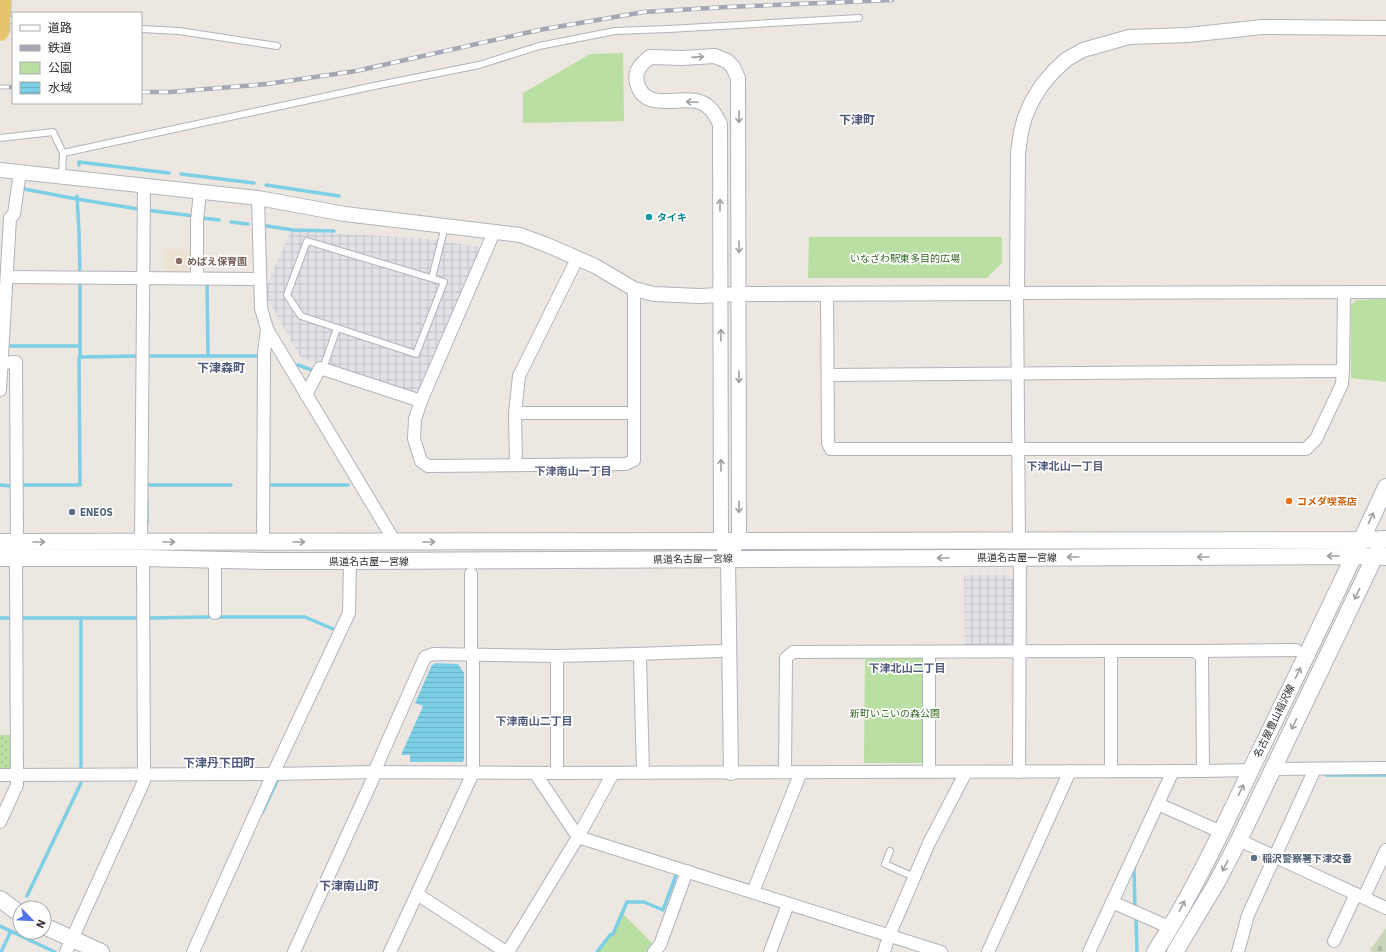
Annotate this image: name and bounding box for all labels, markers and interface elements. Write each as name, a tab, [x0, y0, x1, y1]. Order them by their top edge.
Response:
legend	[12, 12, 142, 104]
text: 道路	[48, 20, 72, 35]
text: 鉄道	[48, 40, 72, 55]
one-way arrow	[691, 54, 704, 61]
text: 公園	[48, 60, 72, 75]
text: 水域	[48, 80, 72, 95]
one-way arrow	[686, 98, 699, 105]
one-way arrow	[735, 110, 743, 123]
district label: 下津町	[839, 112, 875, 127]
one-way arrow	[716, 199, 724, 212]
place label: タイキ	[657, 211, 687, 224]
marker: タイキ	[644, 212, 654, 222]
one-way arrow	[735, 240, 743, 253]
park label: いなざわ駅東多目的広場	[850, 252, 960, 265]
place label: めばえ保育園	[187, 255, 247, 268]
marker: めばえ保育園	[174, 256, 184, 266]
one-way arrow	[717, 329, 724, 342]
district label: 下津森町	[197, 360, 245, 375]
one-way arrow	[735, 370, 743, 383]
one-way arrow	[717, 459, 725, 472]
district label: 下津北山一丁目	[1027, 459, 1104, 473]
district label: 下津南山一丁目	[535, 464, 612, 478]
place label: コメダ喫茶店	[1297, 495, 1357, 508]
marker: コメダ喫茶店	[1284, 496, 1294, 506]
one-way arrow	[735, 500, 743, 513]
place label: ENEOS	[80, 506, 113, 519]
marker: ENEOS	[67, 507, 77, 517]
one-way arrow	[1368, 512, 1376, 524]
one-way arrow	[32, 538, 45, 546]
one-way arrow	[162, 538, 175, 546]
one-way arrow	[422, 538, 435, 546]
one-way arrow	[292, 539, 305, 546]
street label: 県道名古屋一宮線	[977, 551, 1057, 564]
street label: 県道名古屋一宮線	[653, 552, 733, 566]
one-way arrow	[1327, 552, 1340, 560]
one-way arrow	[1067, 553, 1080, 561]
one-way arrow	[1197, 553, 1210, 561]
one-way arrow	[937, 554, 950, 562]
street label: 県道名古屋一宮線	[329, 555, 409, 568]
one-way arrow	[1353, 588, 1360, 600]
district label: 下津北山二丁目	[869, 661, 946, 675]
one-way arrow	[1294, 668, 1302, 680]
street label: 名古屋豊山稲沢線	[1251, 682, 1297, 760]
park label: 新町いこいの森公園	[850, 707, 940, 720]
district label: 下津南山二丁目	[496, 714, 573, 728]
one-way arrow	[1290, 718, 1297, 730]
district label: 下津丹下田町	[183, 755, 255, 770]
one-way arrow	[1238, 785, 1245, 797]
place label: 稲沢警察署下津交番	[1262, 852, 1352, 865]
marker: 稲沢警察署下津交番	[1249, 853, 1259, 863]
one-way arrow	[1221, 860, 1229, 872]
district label: 下津南山町	[319, 878, 379, 893]
north arrow	[12, 900, 52, 940]
one-way arrow	[1179, 901, 1186, 913]
text: N	[33, 918, 49, 931]

